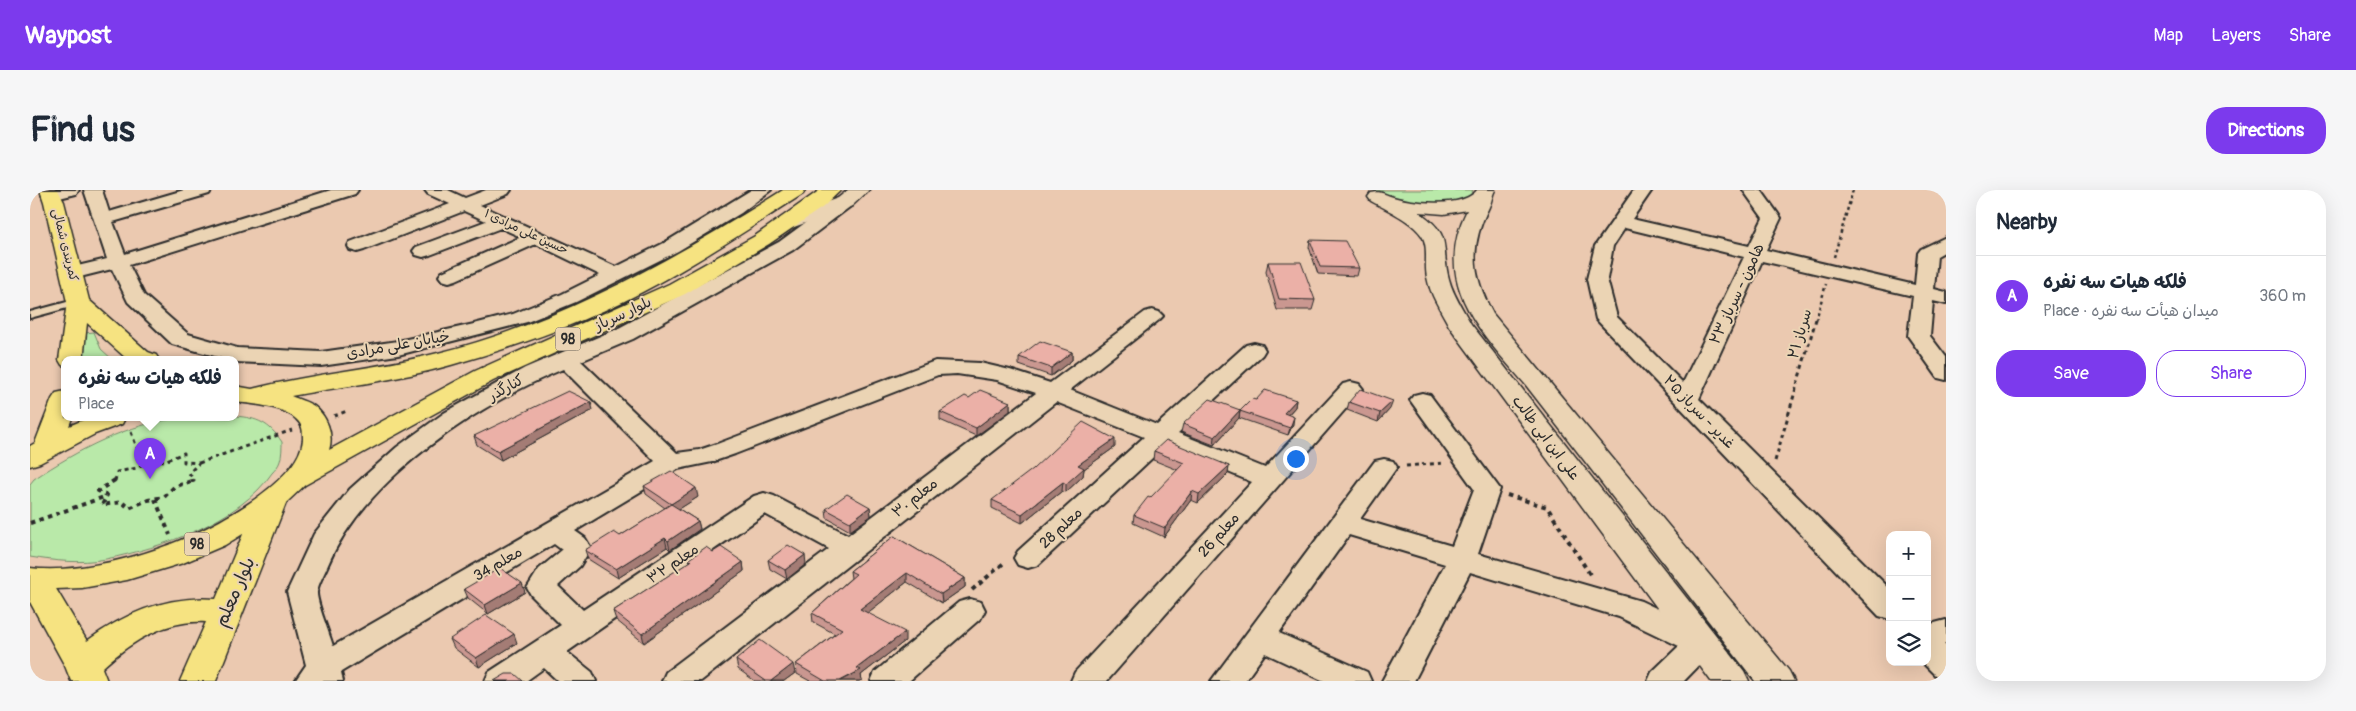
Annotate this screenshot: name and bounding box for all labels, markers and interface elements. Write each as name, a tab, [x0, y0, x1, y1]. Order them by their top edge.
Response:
text: Waypost	[25, 21, 112, 50]
text: Map	[2154, 24, 2183, 47]
text: Layers	[2211, 24, 2261, 47]
text: Share	[2289, 24, 2331, 47]
button: Directions	[2206, 107, 2326, 154]
text: Find us	[30, 108, 135, 152]
street label: حسین علی مرادی ۱	[482, 206, 570, 258]
street label: کمربندی شمالی	[49, 207, 81, 283]
text: Nearby	[1996, 209, 2057, 236]
street label: هامون - سرباز ۲۳	[1705, 241, 1769, 347]
text: فلکه هیات سه نفره	[2043, 270, 2187, 294]
text: A	[2007, 286, 2017, 306]
text: 360 m	[2259, 286, 2306, 306]
street label: بلوار سرباز	[590, 293, 655, 336]
text: Place · میدان هیأت سه نفره	[2043, 301, 2219, 321]
street label: سرباز ۲۱	[1784, 307, 1816, 361]
street label: خیابان علی مرادی	[345, 327, 451, 363]
road number: 98	[556, 328, 580, 350]
button: Save	[1996, 350, 2146, 397]
button: Share	[2156, 350, 2306, 397]
popup	[61, 356, 239, 421]
text: فلکه هیات سه نفره	[78, 366, 222, 390]
street label: کنارگذر	[484, 370, 527, 406]
street label: غدیر - سرباز ۲۵	[1659, 371, 1739, 453]
street label: علی ابن ابی طالب	[1508, 392, 1584, 484]
text: Place	[78, 394, 114, 414]
pin: A	[134, 438, 166, 479]
your location	[1283, 446, 1309, 472]
street label: معلم ۳۰	[888, 474, 943, 523]
street label: معلم 28	[1035, 503, 1088, 554]
street label: معلم 26	[1194, 509, 1245, 562]
map controls	[1886, 531, 1931, 666]
button: +	[1886, 531, 1931, 576]
road number: 98	[184, 532, 210, 556]
street label: معلم ۳۲	[643, 540, 704, 590]
street label: معلم 34	[470, 542, 527, 587]
street label: بلوار معلم	[209, 554, 262, 631]
button: −	[1886, 576, 1931, 621]
button: layers	[1886, 621, 1931, 666]

